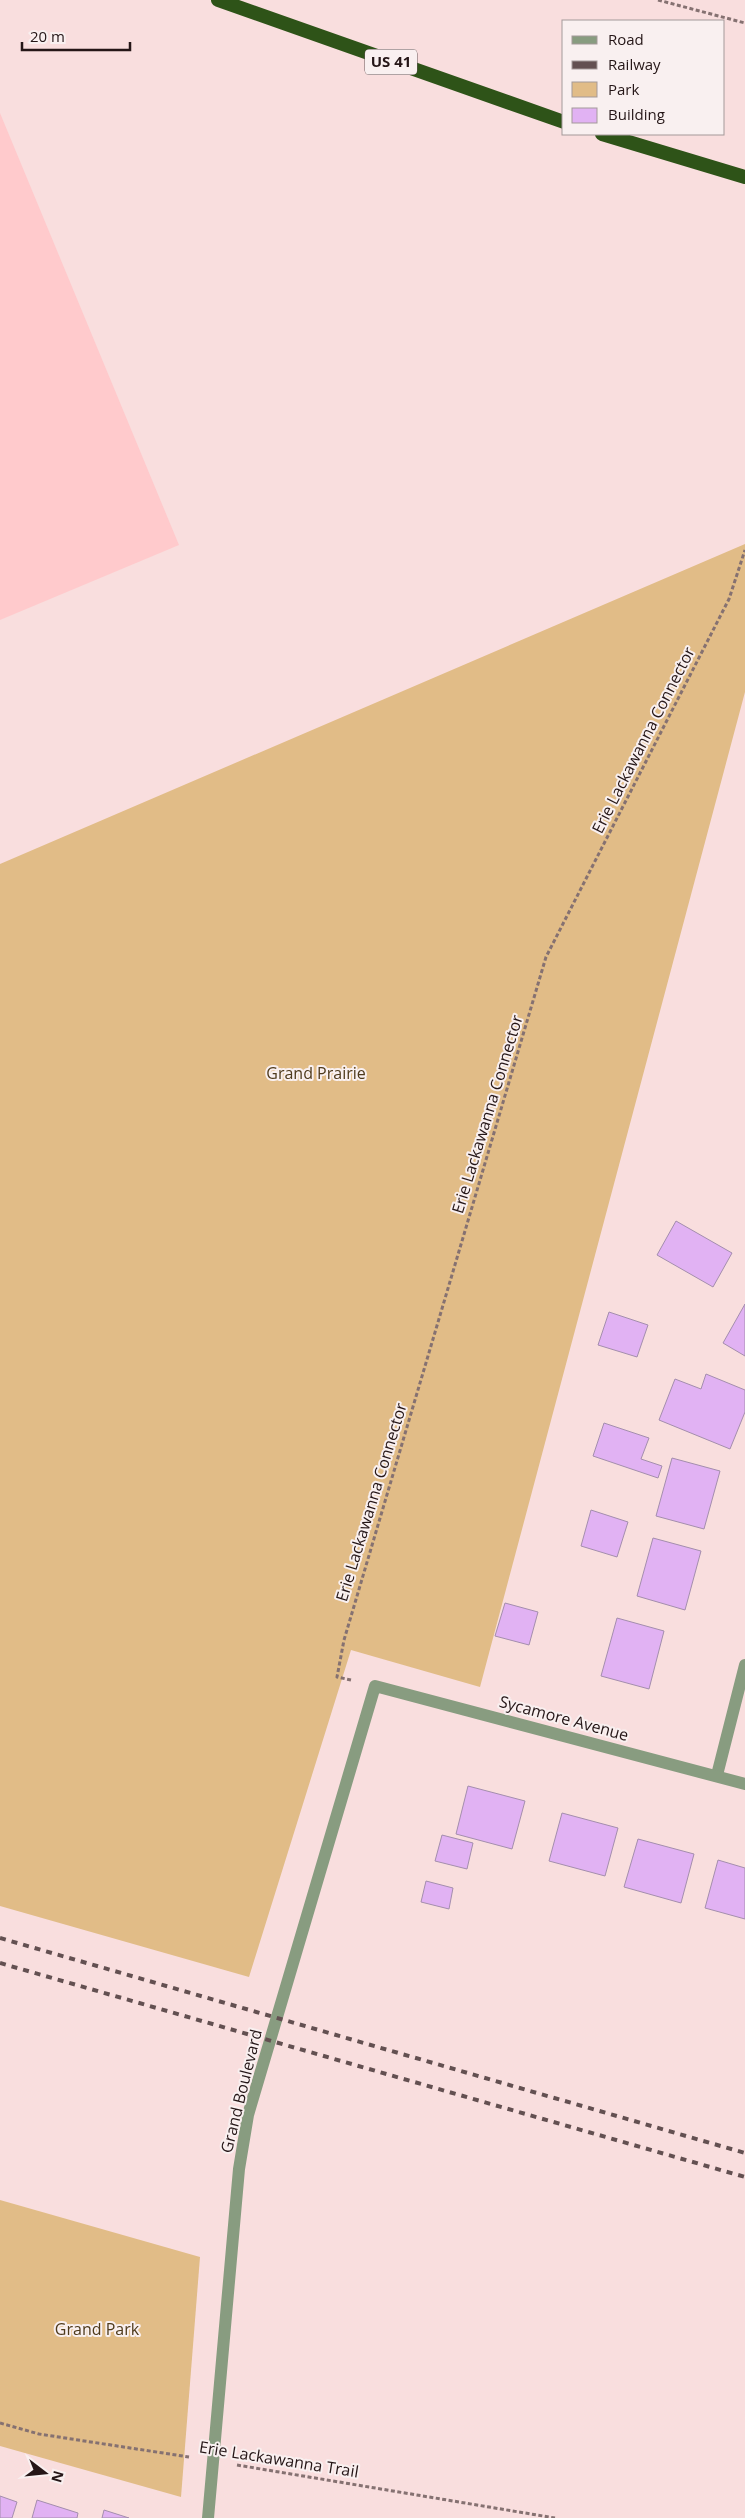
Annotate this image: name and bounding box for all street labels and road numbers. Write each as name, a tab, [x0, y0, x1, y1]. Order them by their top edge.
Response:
road number: US 41	[365, 50, 417, 74]
street label: Erie Lackawanna Connector	[586, 643, 700, 837]
street label: Erie Lackawanna Connector	[446, 1012, 528, 1216]
street label: Erie Lackawanna Connector	[330, 1400, 412, 1604]
street label: Sycamore Avenue	[497, 1690, 631, 1746]
street label: Grand Boulevard	[215, 2027, 267, 2155]
street label: Erie Lackawanna Trail	[198, 2436, 360, 2482]

